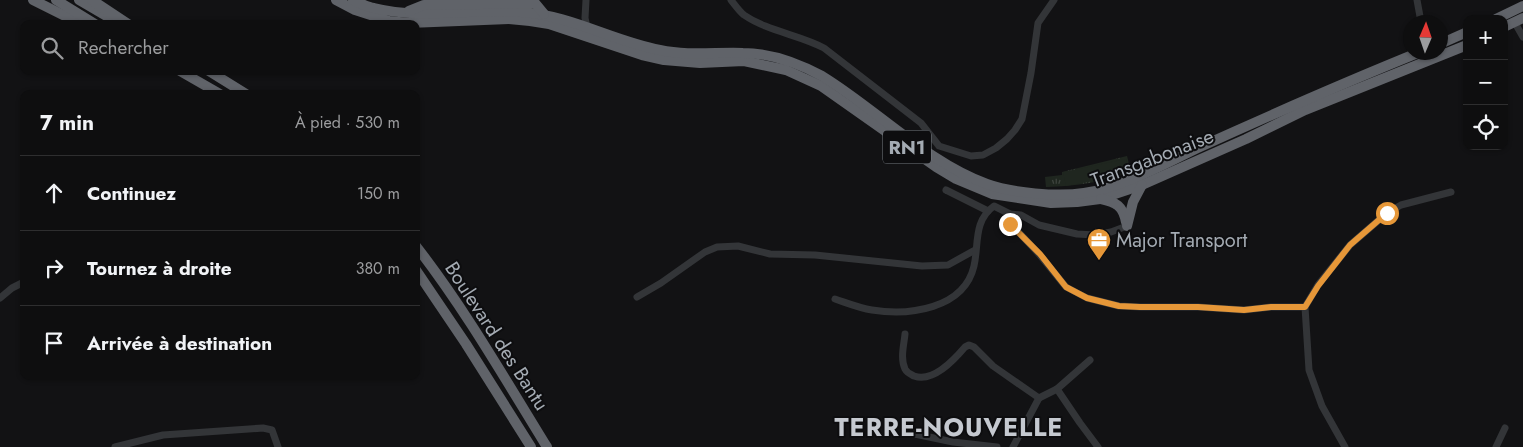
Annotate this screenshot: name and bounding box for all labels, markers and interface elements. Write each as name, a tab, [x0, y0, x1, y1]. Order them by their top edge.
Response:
north arrow	[1403, 15, 1448, 60]
map controls	[1463, 15, 1508, 150]
button: +	[1463, 15, 1508, 60]
search box	[20, 20, 420, 75]
icon: search	[38, 34, 66, 62]
text: Rechercher	[78, 34, 169, 61]
button: −	[1463, 60, 1508, 105]
button: locate	[1463, 105, 1508, 150]
text: 7 min	[40, 108, 94, 138]
text: À pied · 530 m	[295, 111, 400, 134]
street label: Transgabonaise	[1086, 122, 1218, 195]
road number: RN1	[883, 130, 931, 163]
icon: ahead	[40, 179, 68, 207]
text: Continuez	[87, 180, 176, 207]
text: 150 m	[357, 182, 400, 205]
route start	[1376, 202, 1399, 225]
route end	[999, 213, 1022, 236]
place label: Major Transport	[1116, 226, 1248, 255]
office icon: Major Transport	[1086, 227, 1112, 261]
icon: right	[40, 254, 68, 282]
text: Tournez à droite	[87, 255, 232, 282]
street label: Boulevard des Bantu	[438, 256, 556, 416]
text: 380 m	[356, 257, 400, 280]
icon: arrive	[40, 329, 68, 357]
text: Arrivée à destination	[87, 330, 272, 357]
district label: TERRE-NOUVELLE	[835, 409, 1063, 445]

